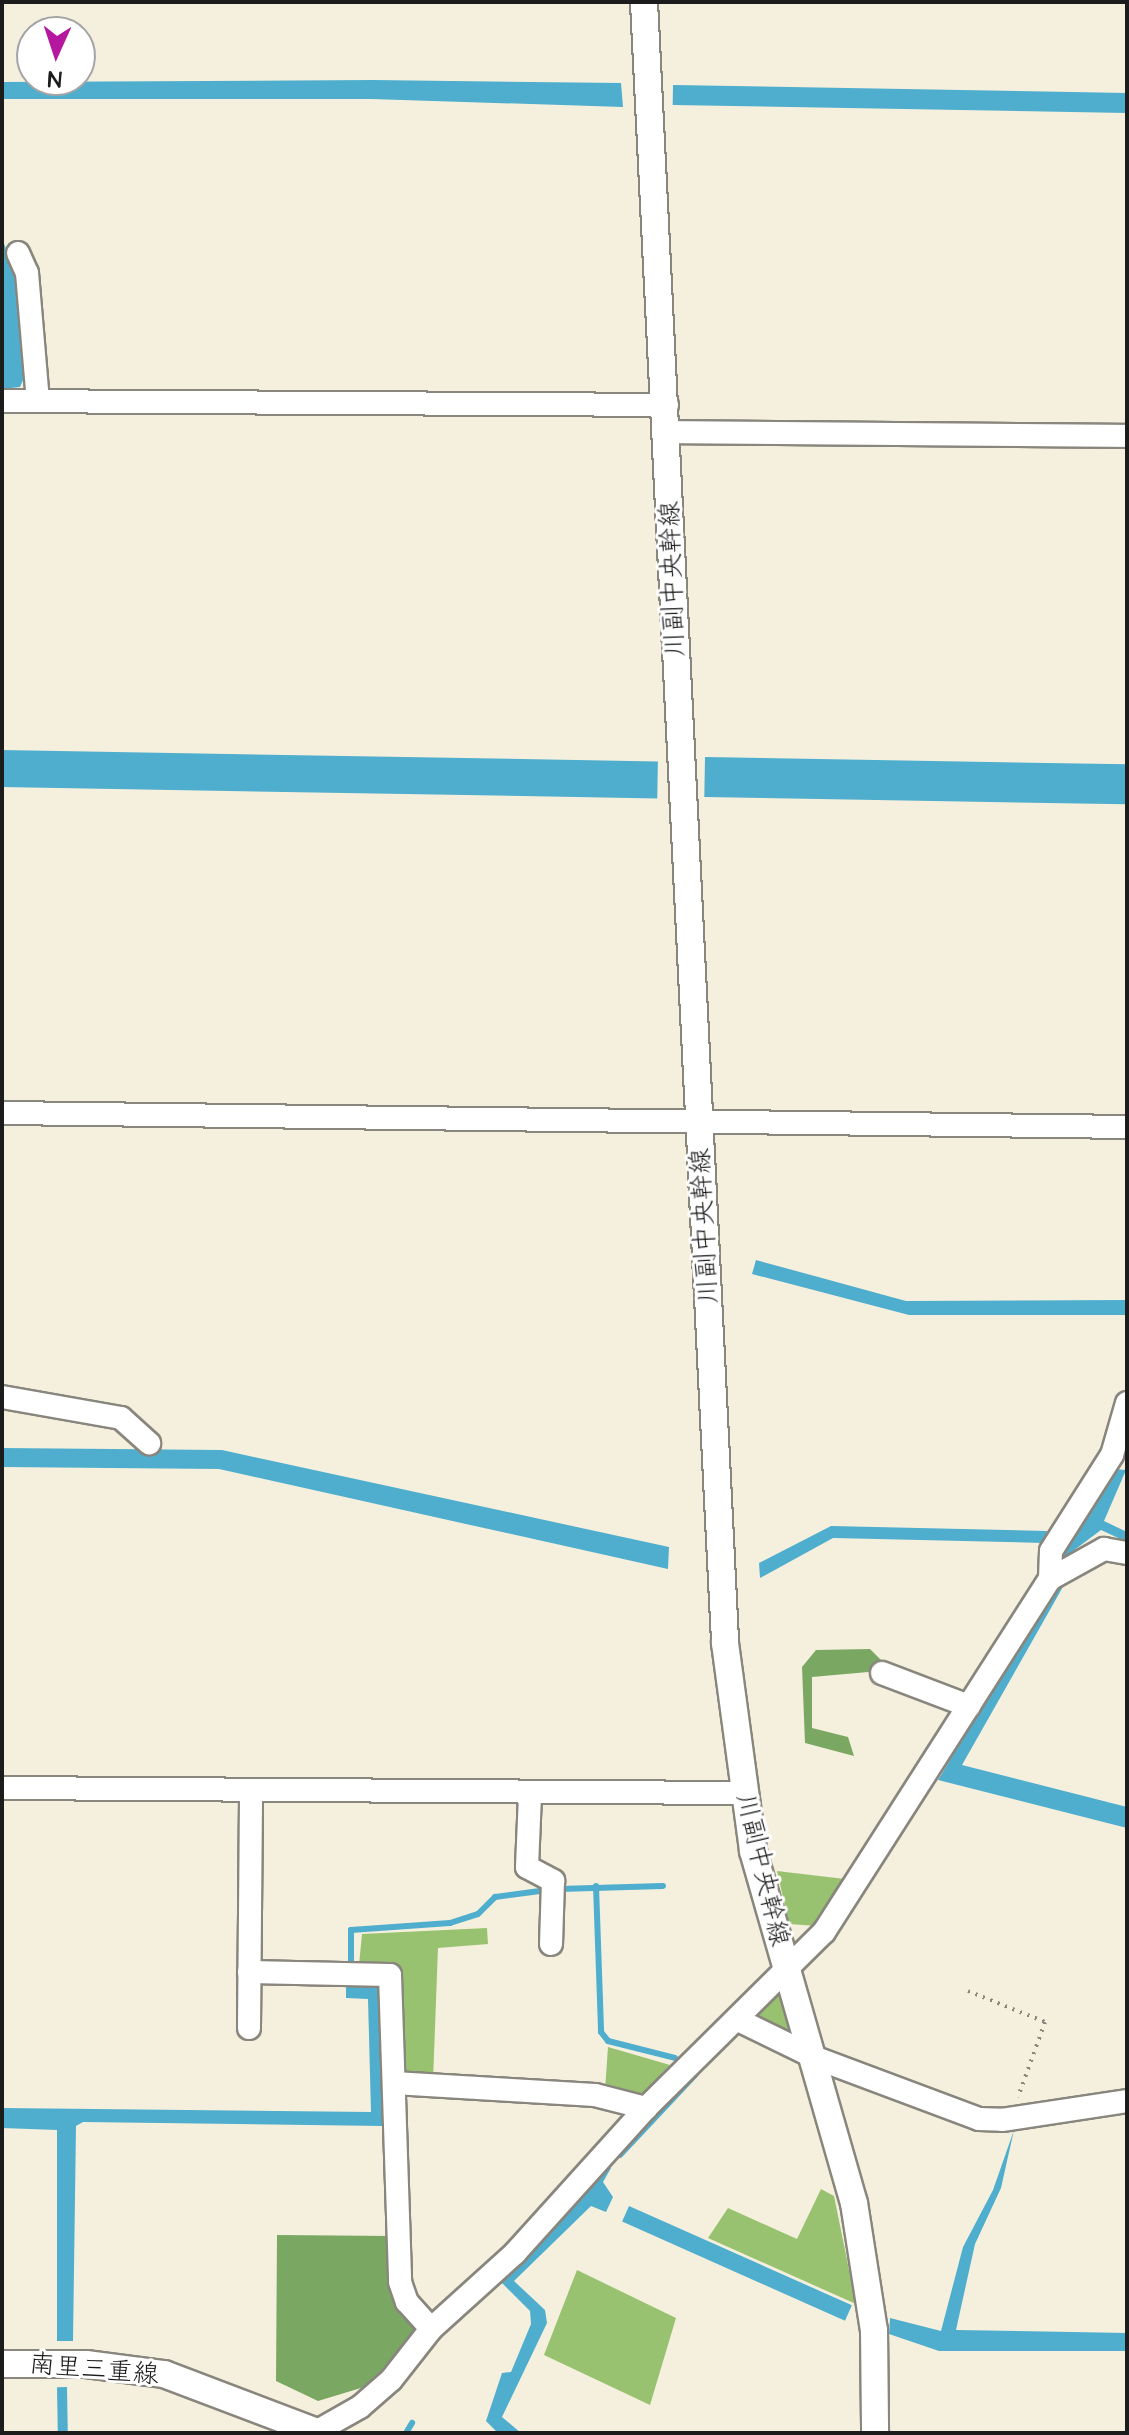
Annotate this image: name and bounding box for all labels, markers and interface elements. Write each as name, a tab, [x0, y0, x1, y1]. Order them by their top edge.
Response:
north arrow	[16, 16, 96, 96]
text: N	[47, 63, 63, 94]
street label: 川副中央幹線	[655, 501, 691, 657]
street label: 川副中央幹線	[685, 1147, 725, 1305]
street label: 川副中央幹線	[729, 1790, 795, 1950]
street label: 南里三重線	[28, 2349, 160, 2391]

